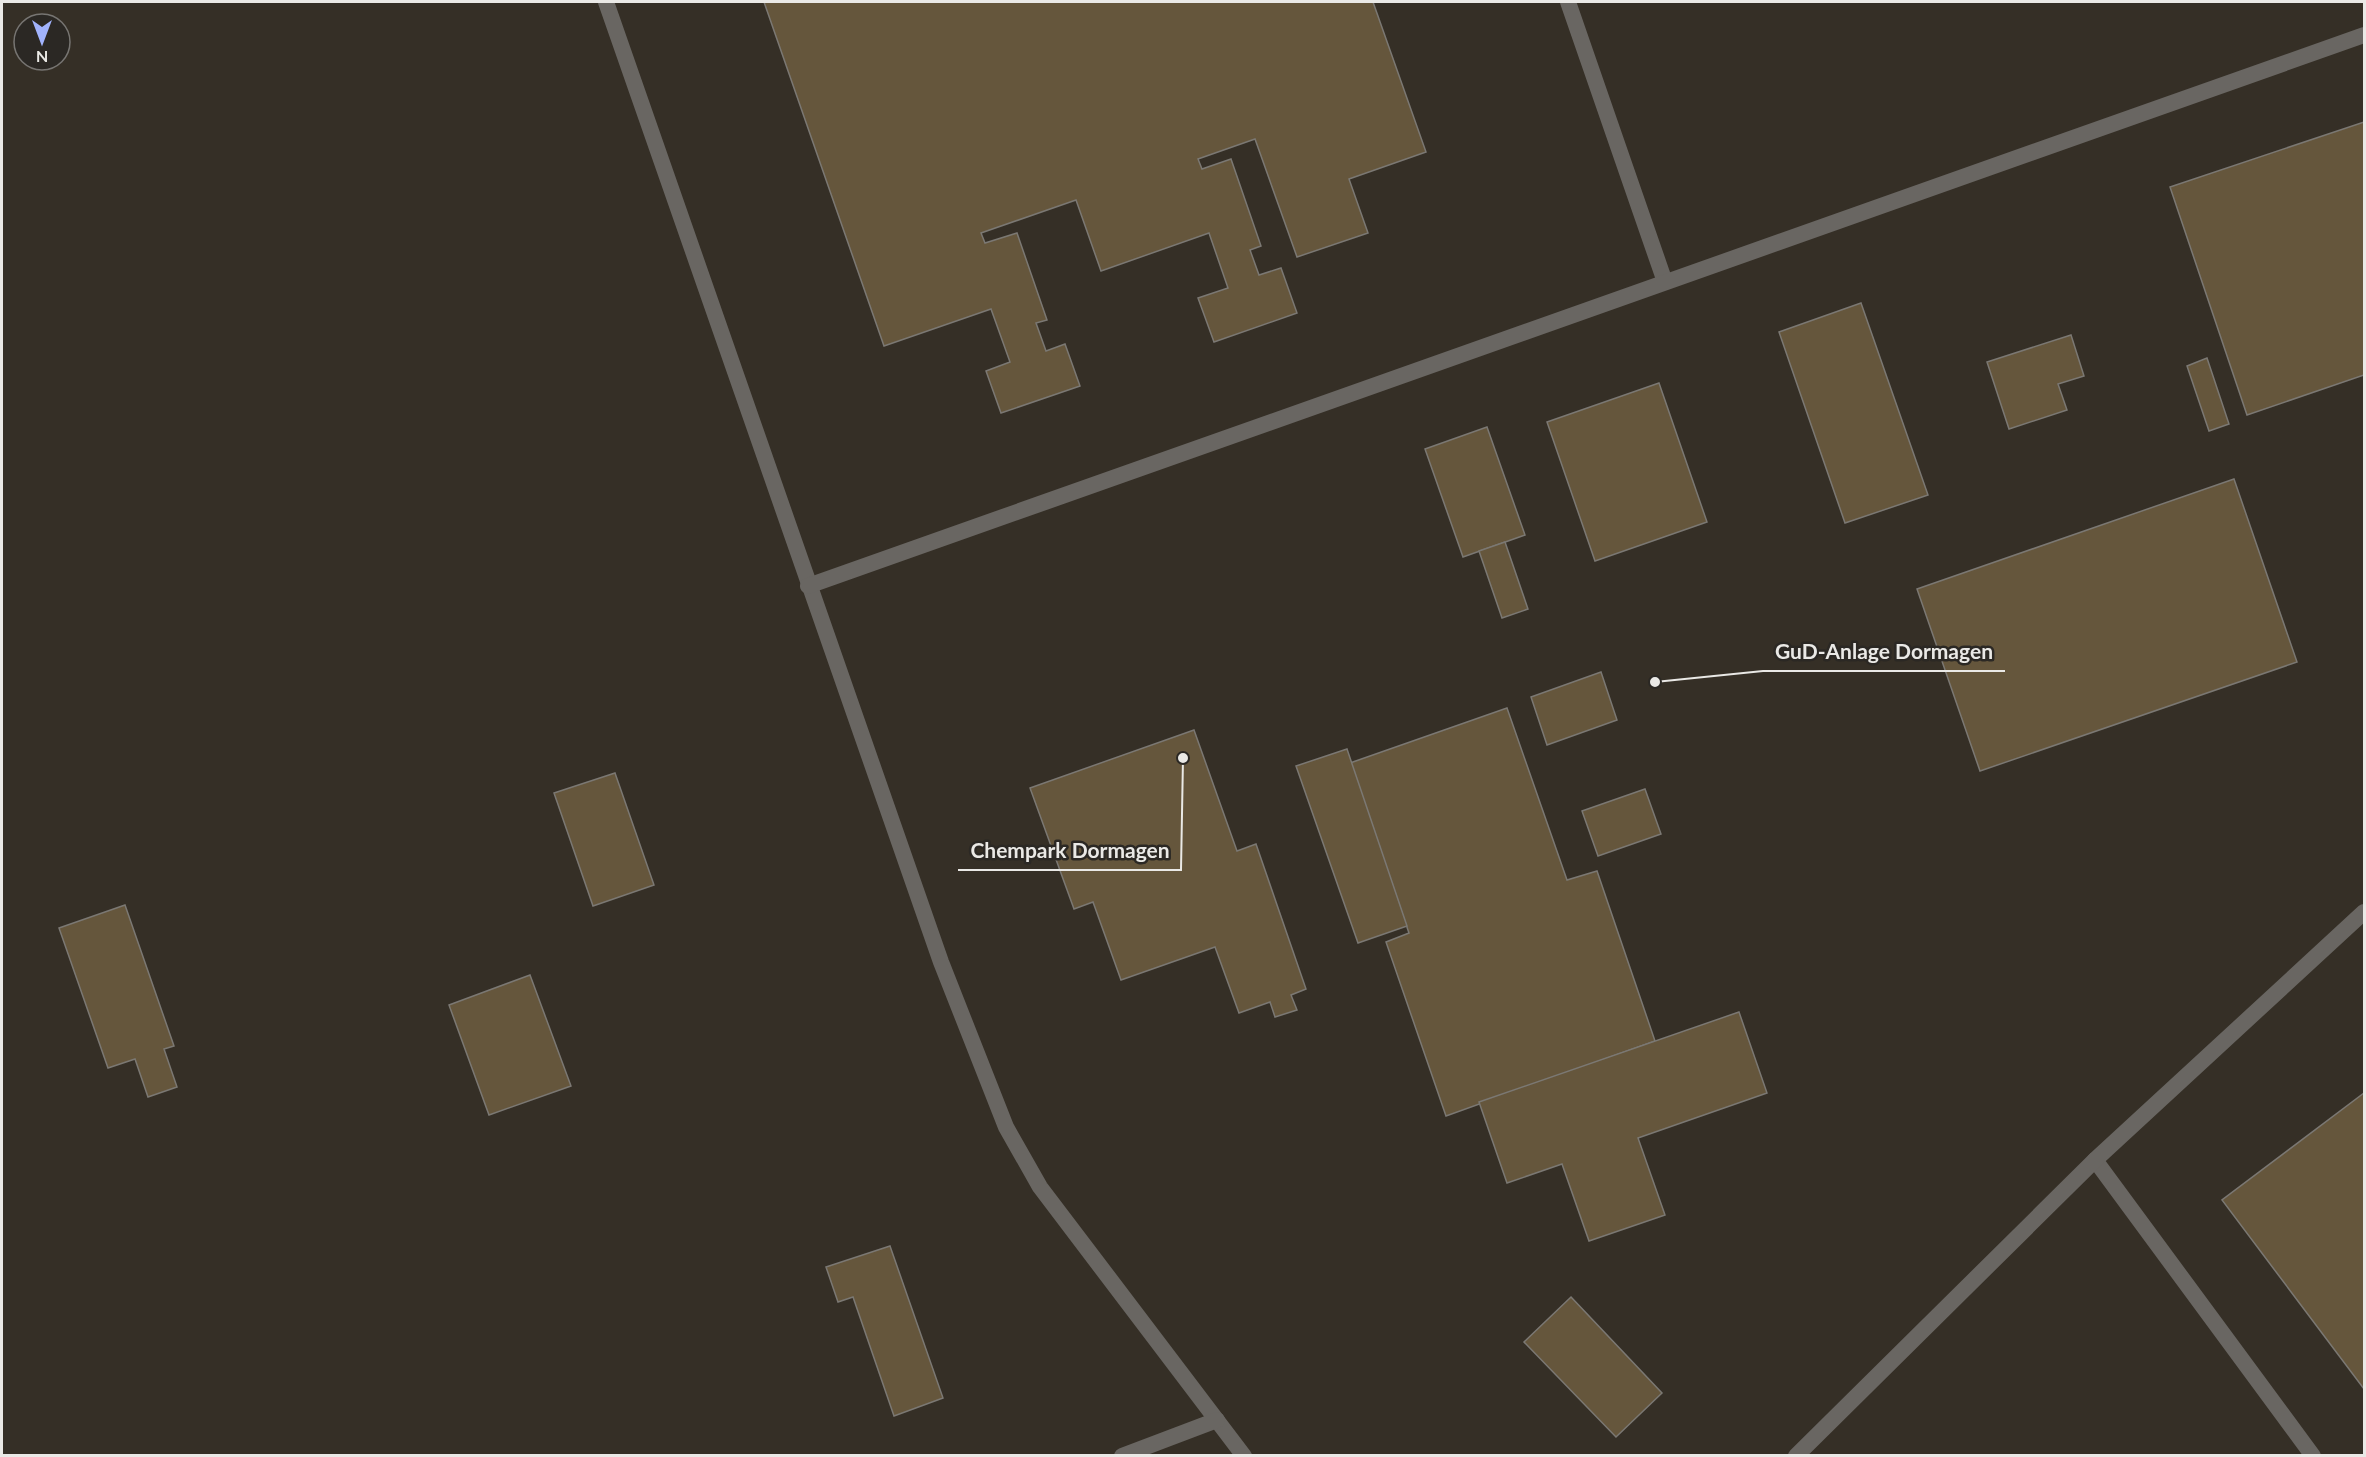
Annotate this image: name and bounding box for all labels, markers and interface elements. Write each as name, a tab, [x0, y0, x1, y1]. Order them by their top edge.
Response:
north arrow	[12, 12, 72, 72]
text: N	[36, 48, 48, 67]
callout: GuD-Anlage Dormagen	[1763, 632, 2005, 671]
text: GuD-Anlage Dormagen	[1775, 638, 1993, 663]
callout: Chempark Dormagen	[958, 831, 1181, 870]
text: Chempark Dormagen	[970, 837, 1170, 862]

